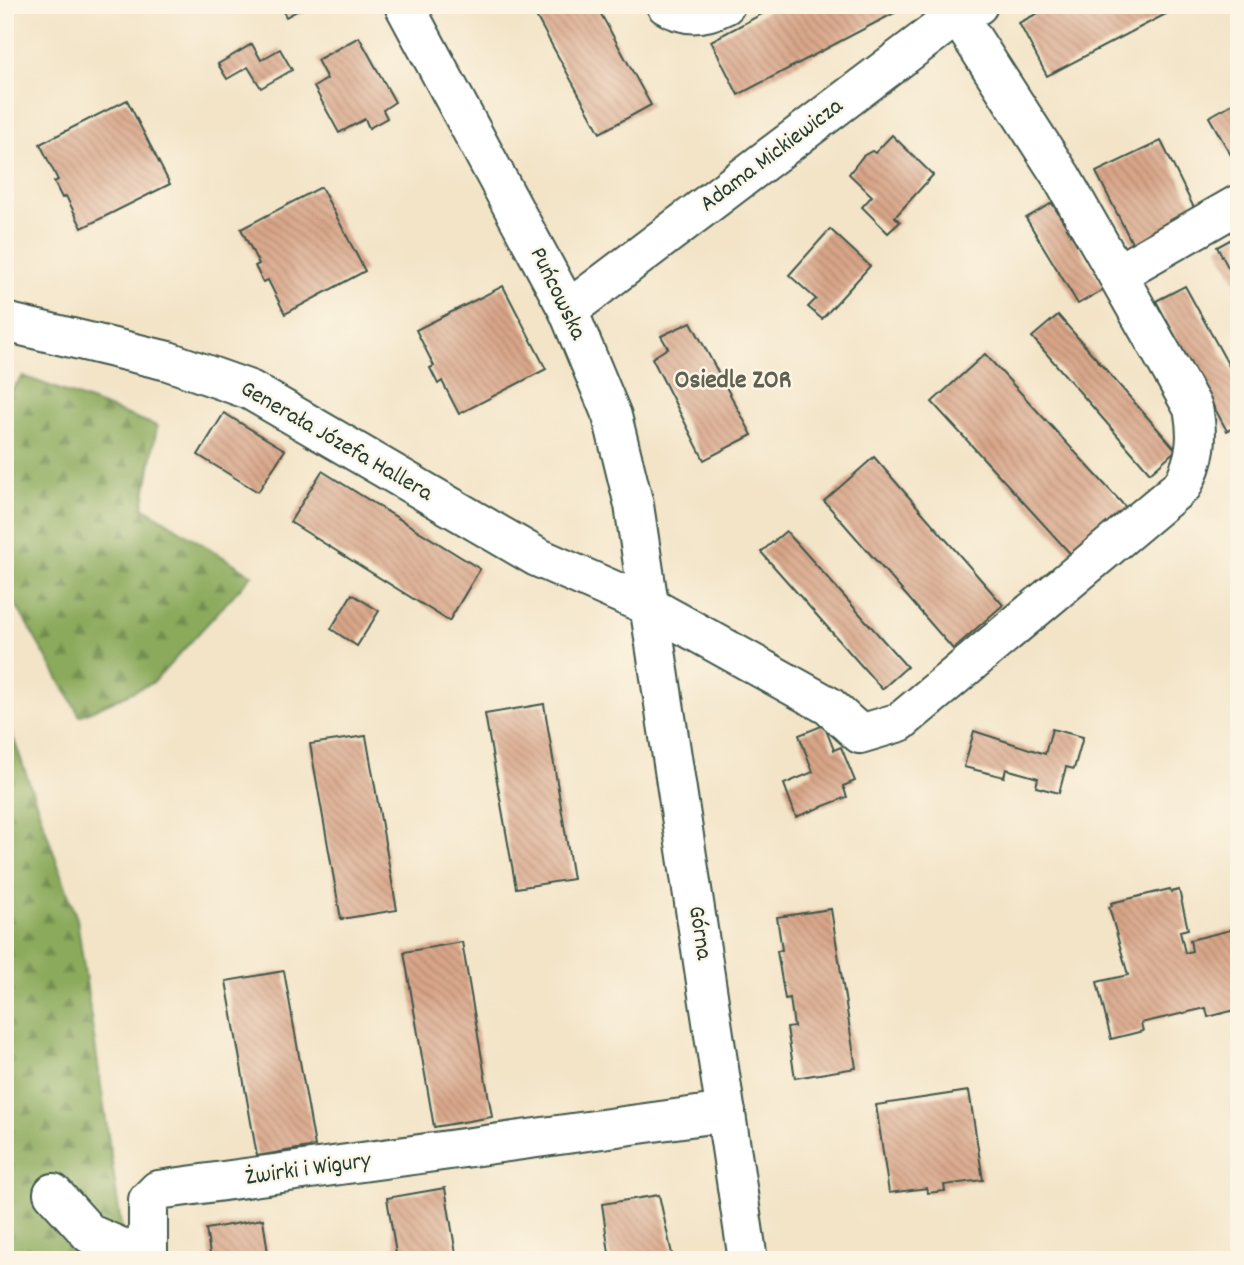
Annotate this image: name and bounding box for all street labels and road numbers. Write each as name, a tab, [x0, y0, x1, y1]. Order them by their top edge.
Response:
street label: Adama Mickiewicza	[693, 90, 851, 221]
street label: Puńcowska	[520, 242, 594, 347]
street label: Generała Józefa Hallera	[233, 373, 439, 511]
street label: Górna	[678, 904, 720, 963]
street label: Żwirki i Wigury	[243, 1144, 374, 1196]

